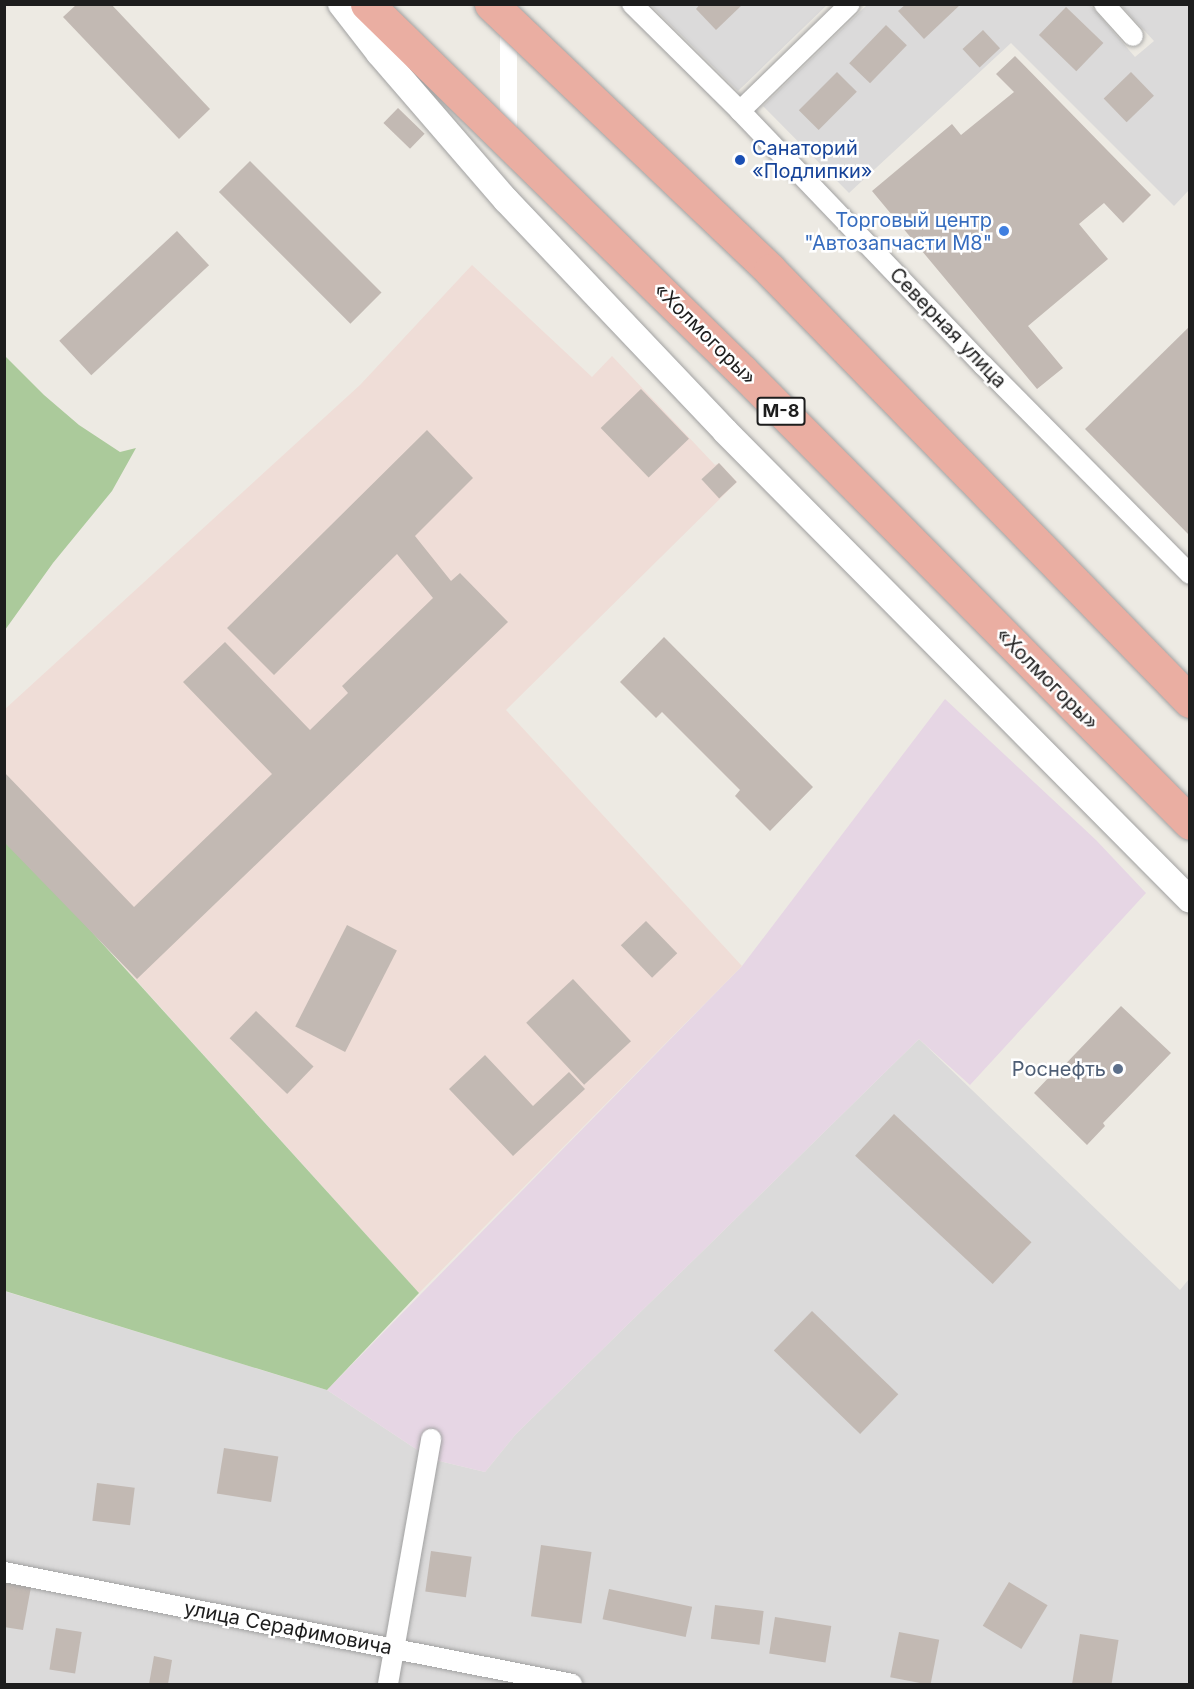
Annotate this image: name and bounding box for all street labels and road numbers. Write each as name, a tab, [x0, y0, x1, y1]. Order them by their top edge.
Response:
street label: Северная улица	[884, 263, 1012, 393]
street label: «Холмогоры»	[649, 278, 761, 390]
road number: М-8	[756, 396, 806, 426]
street label: «Холмогоры»	[991, 623, 1103, 735]
street label: улица Серафимовича	[182, 1596, 394, 1660]

